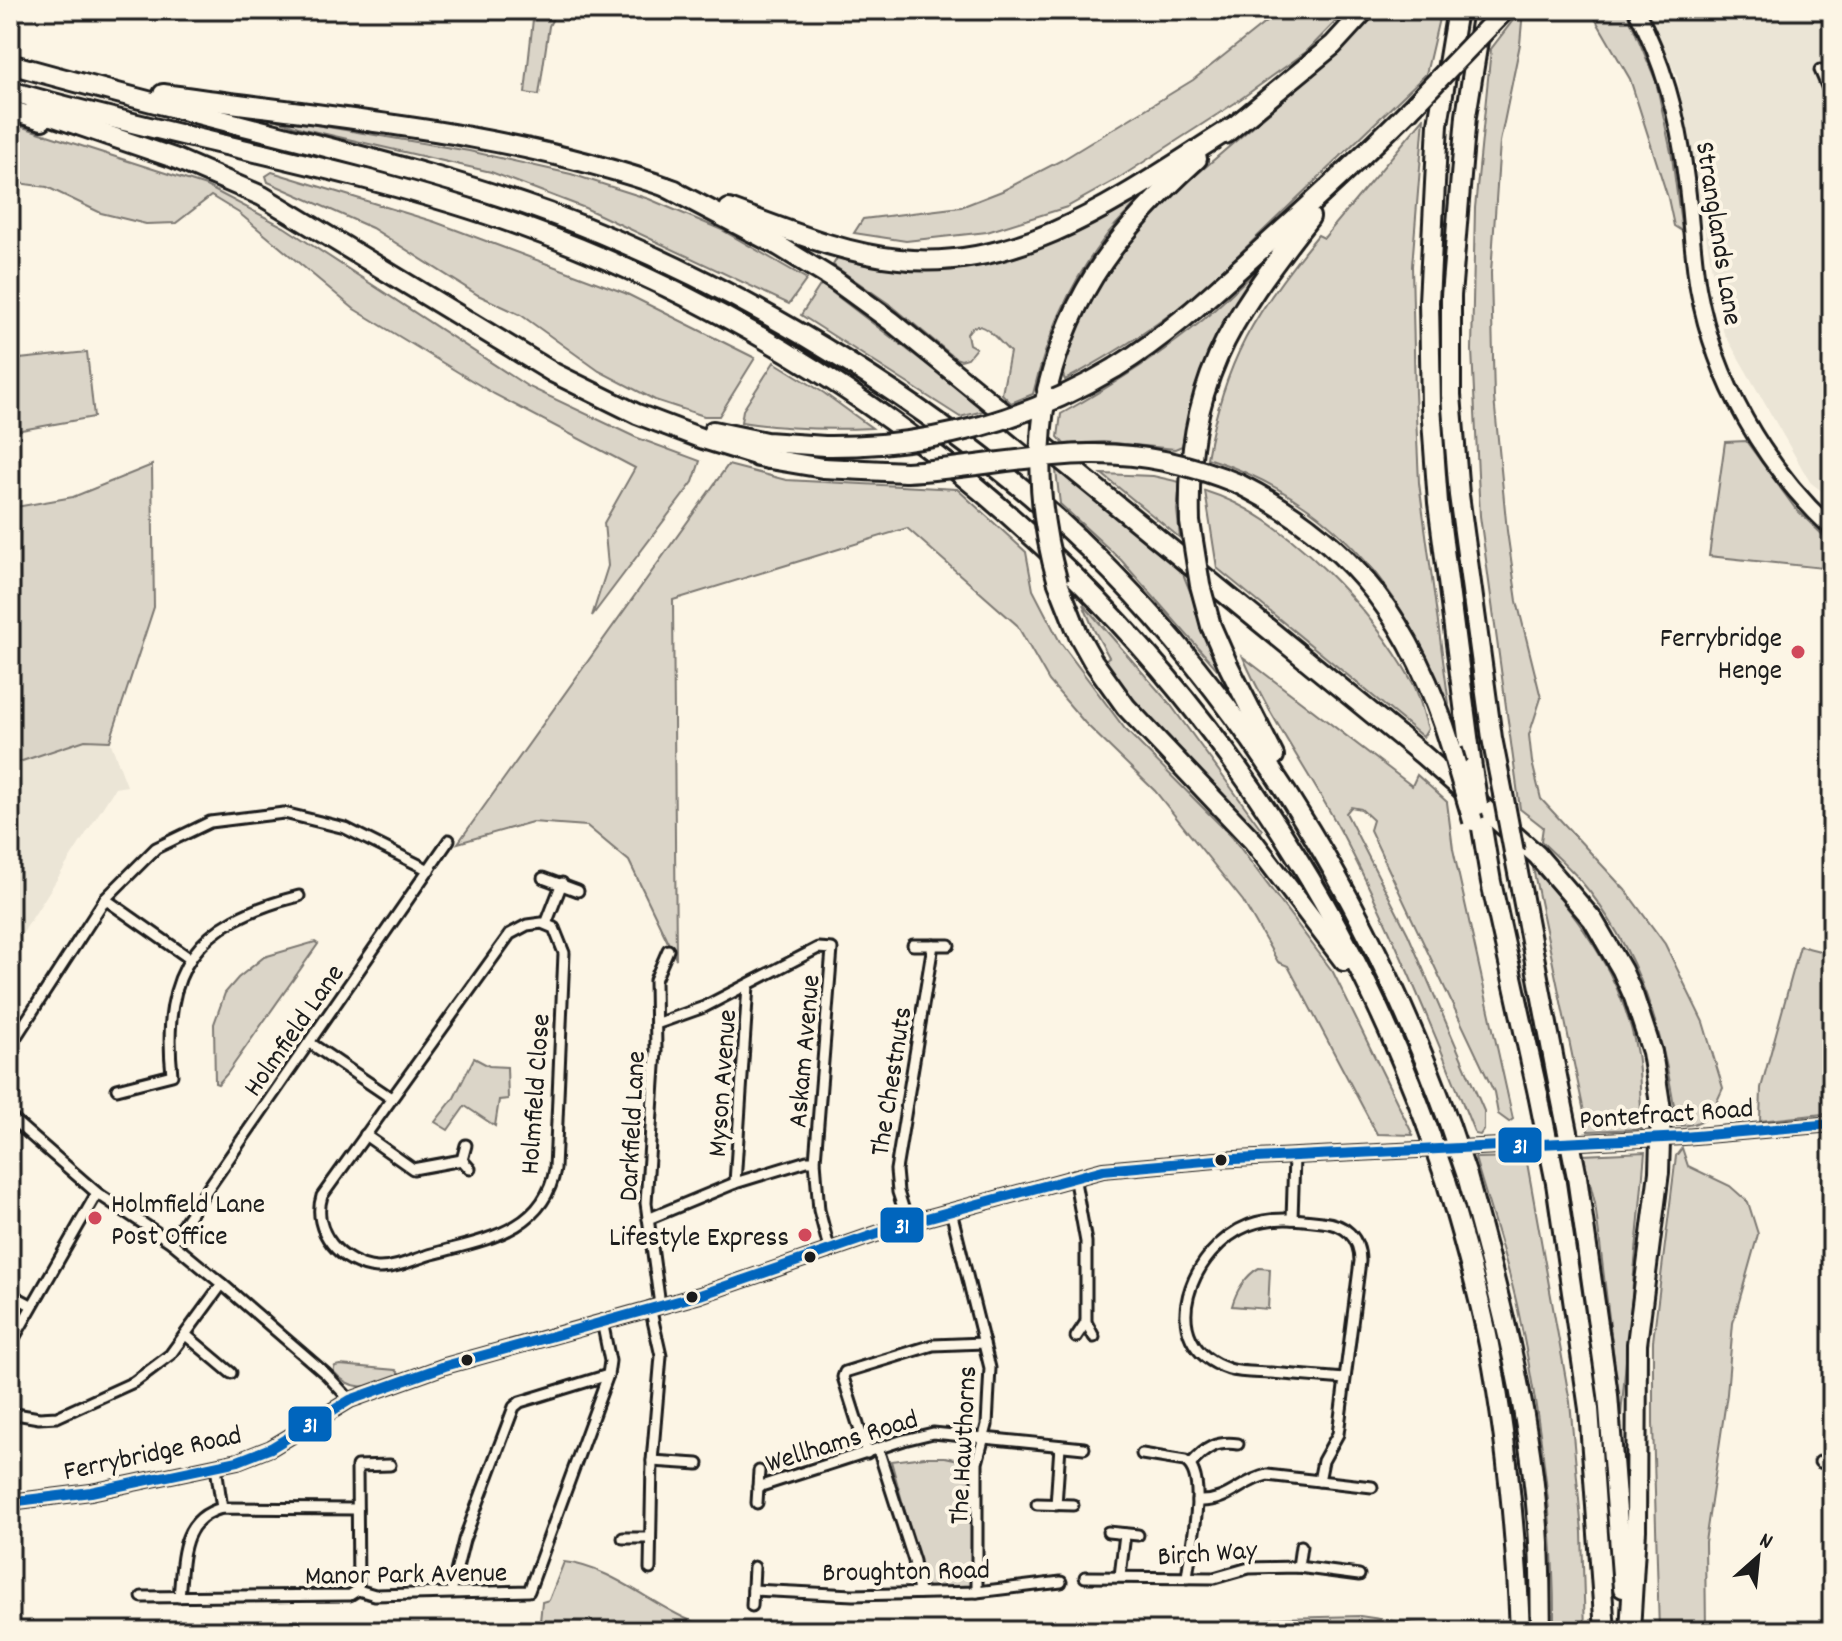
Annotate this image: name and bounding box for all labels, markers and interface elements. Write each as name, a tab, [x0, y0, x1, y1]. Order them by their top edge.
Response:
street label: Stranglands Lane	[1682, 139, 1750, 328]
place label: Ferrybridge Henge	[1660, 621, 1782, 693]
marker: Ferrybridge Henge	[1789, 643, 1807, 661]
street label: Holmfield Lane	[236, 957, 357, 1106]
street label: Askam Avenue	[780, 973, 834, 1130]
street label: The Chestnuts	[862, 1004, 926, 1159]
street label: Myson Avenue	[700, 1008, 750, 1159]
street label: Holmfield Close	[512, 1013, 564, 1176]
street label: Darkfield Lane	[611, 1050, 659, 1203]
street label: Pontefract Road	[1578, 1091, 1755, 1143]
line badge: 31	[1497, 1126, 1543, 1164]
text: 31	[1513, 1133, 1527, 1164]
unlabelled marker	[1213, 1152, 1229, 1168]
place label: Holmfield Lane Post Office	[111, 1187, 265, 1259]
line badge: 31	[879, 1206, 925, 1244]
marker: Holmfield Lane Post Office	[86, 1209, 104, 1227]
text: 31	[895, 1213, 909, 1244]
place label: Lifestyle Express	[609, 1220, 789, 1260]
marker: Lifestyle Express	[796, 1226, 814, 1244]
unlabelled marker	[802, 1249, 818, 1265]
unlabelled marker	[684, 1289, 700, 1305]
unlabelled marker	[459, 1352, 475, 1368]
street label: The Hawthorns	[942, 1365, 990, 1526]
street label: Wellhams Road	[761, 1402, 924, 1486]
line badge: 31	[287, 1405, 333, 1443]
text: 31	[303, 1412, 317, 1443]
street label: Ferrybridge Road	[60, 1418, 246, 1494]
north arrow	[1718, 1517, 1798, 1597]
text: N	[1754, 1526, 1777, 1559]
street label: Birch Way	[1156, 1533, 1259, 1579]
street label: Broughton Road	[822, 1553, 990, 1595]
street label: Manor Park Avenue	[305, 1555, 508, 1599]

